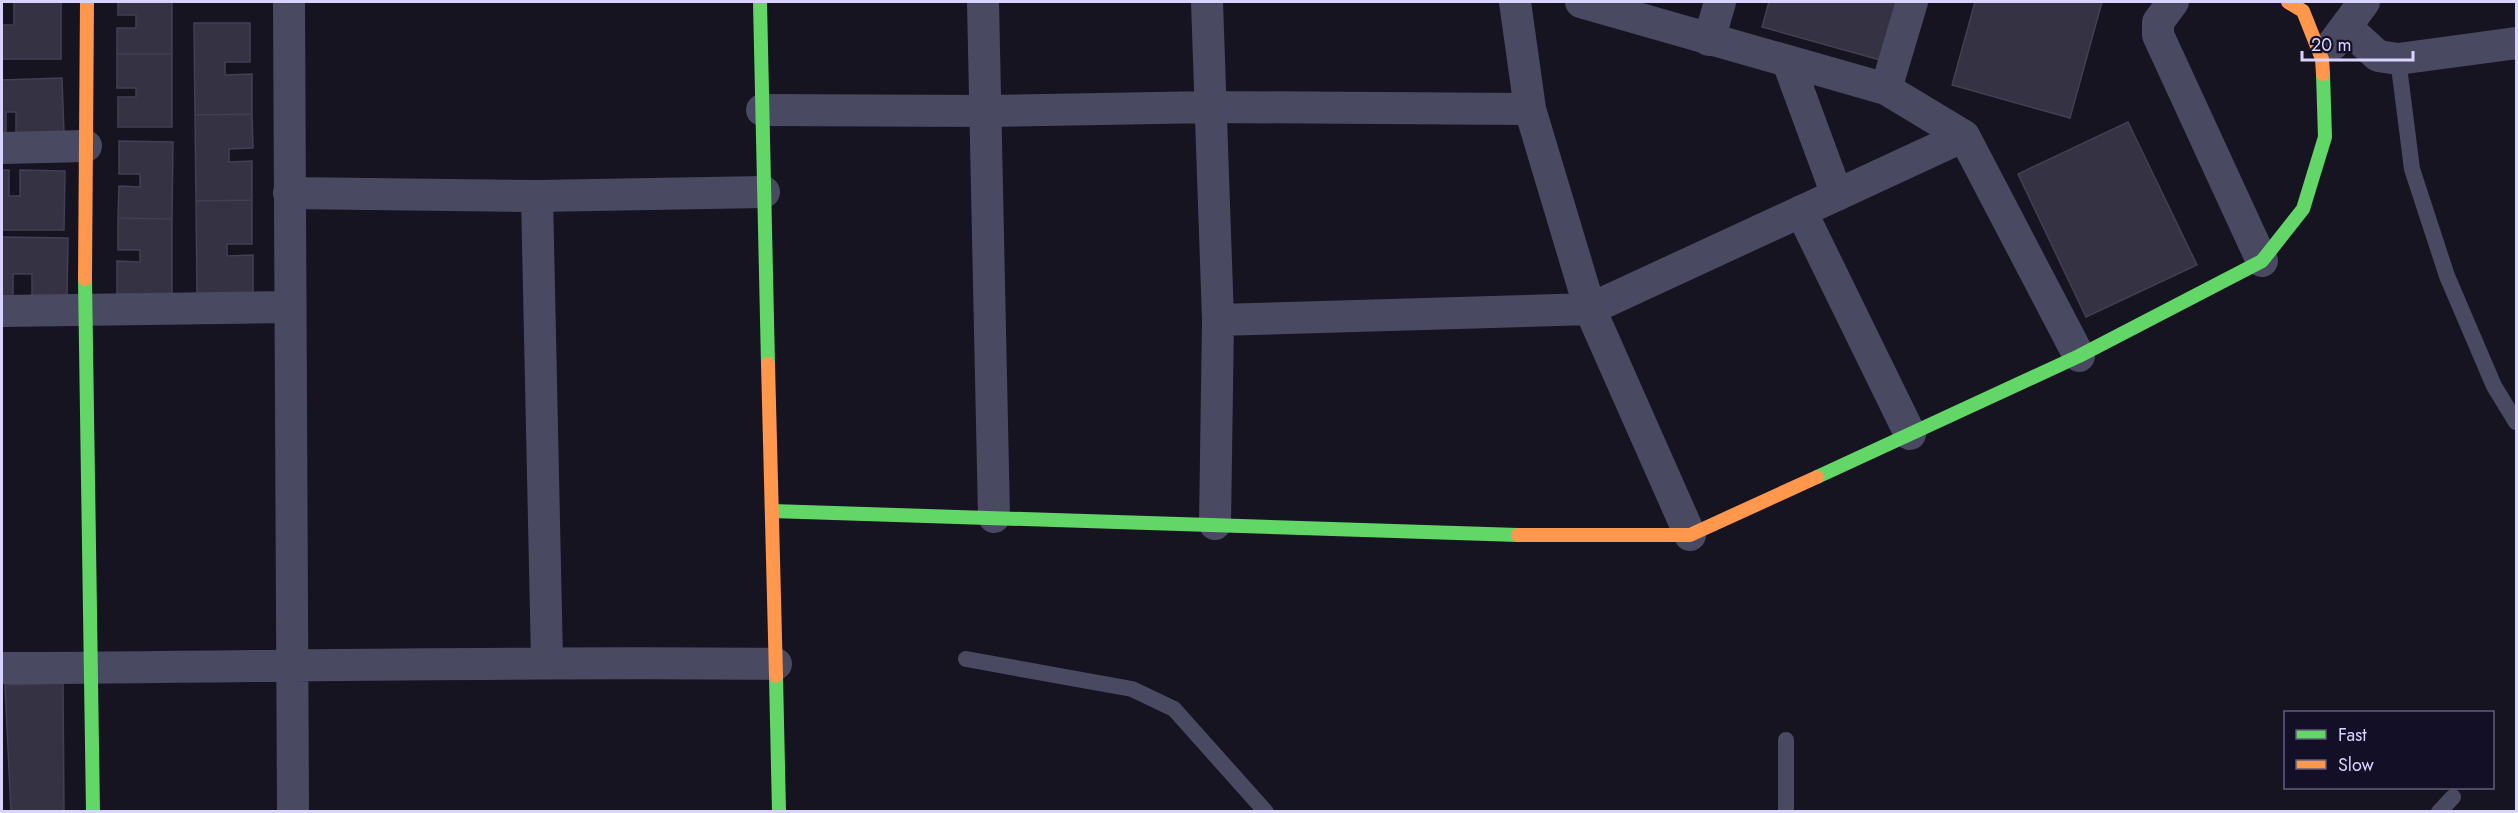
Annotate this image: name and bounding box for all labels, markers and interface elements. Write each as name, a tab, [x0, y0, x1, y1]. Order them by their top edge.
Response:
scale bar	[2302, 24, 2413, 62]
text: 20 m	[2311, 32, 2351, 58]
legend	[2284, 711, 2494, 789]
text: Fast	[2338, 722, 2367, 748]
text: Slow	[2338, 752, 2375, 778]

